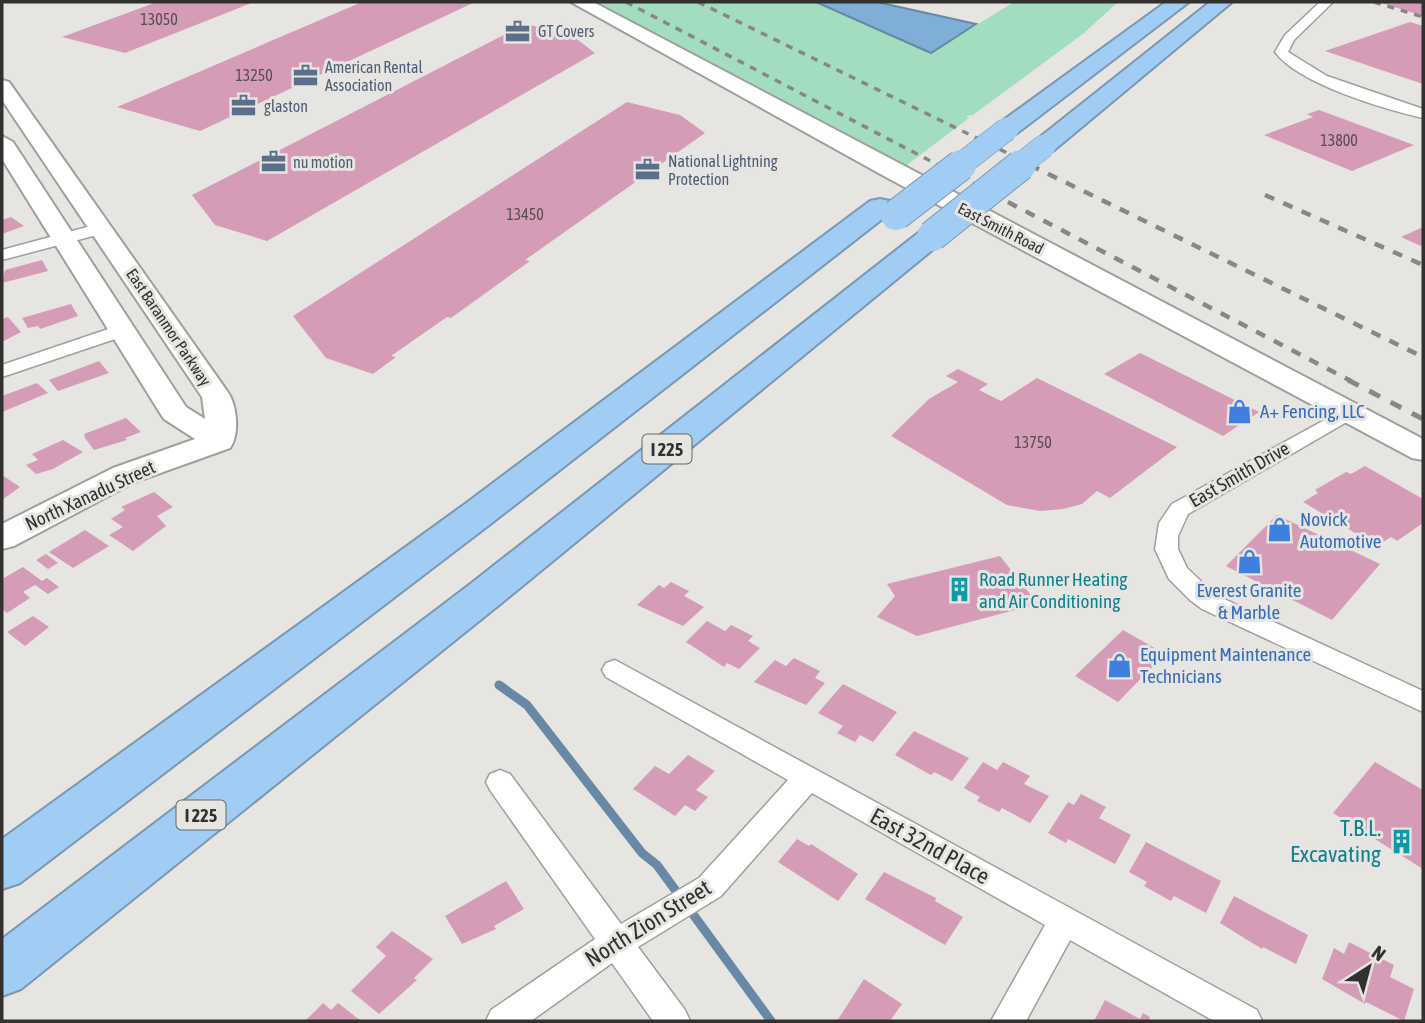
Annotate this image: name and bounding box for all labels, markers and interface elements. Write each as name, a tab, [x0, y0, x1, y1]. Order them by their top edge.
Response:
house number: 13050	[140, 10, 178, 28]
office icon: GT Covers	[504, 17, 532, 45]
place label: GT Covers	[538, 22, 595, 40]
place label: American Rental Association	[325, 58, 423, 94]
office icon: American Rental Association	[291, 62, 319, 90]
house number: 13250	[235, 66, 273, 84]
office icon: glaston	[230, 92, 258, 120]
place label: glaston	[264, 97, 308, 116]
house number: 13800	[1320, 131, 1358, 149]
office icon: nu motion	[259, 148, 287, 176]
place label: National Lightning Protection	[668, 152, 778, 188]
place label: nu motion	[293, 153, 353, 171]
office icon: National Lightning Protection	[634, 156, 662, 184]
street label: East Smith Road	[955, 199, 1047, 257]
house number: 13450	[506, 205, 544, 223]
street label: East Baranmor Parkway	[122, 265, 215, 390]
shop icon: A+ Fencing, LLC	[1226, 397, 1254, 425]
place label: A+ Fencing, LLC	[1260, 400, 1365, 422]
house number: 13750	[1014, 433, 1052, 451]
road number: I 225	[642, 434, 692, 463]
street label: East Smith Drive	[1185, 436, 1293, 512]
street label: North Xanadu Street	[22, 455, 158, 535]
place label: Novick Automotive	[1300, 508, 1381, 552]
shop icon: Novick Automotive	[1266, 516, 1294, 544]
shop icon: Everest Granite & Marble	[1235, 548, 1263, 576]
place label: Road Runner Heating and Air Conditioning	[979, 568, 1128, 612]
building icon: Road Runner Heating and Air Conditioning	[945, 576, 973, 604]
place label: Everest Granite & Marble	[1197, 579, 1302, 623]
place label: Equipment Maintenance Technicians	[1140, 643, 1311, 687]
shop icon: Equipment Maintenance Technicians	[1106, 651, 1134, 679]
road number: I 225	[176, 800, 226, 830]
street label: East 32nd Place	[866, 803, 994, 889]
place label: T.B.L. Excavating	[1290, 815, 1381, 867]
building icon: T.B.L. Excavating	[1387, 827, 1415, 855]
street label: North Zion Street	[580, 874, 716, 972]
north arrow	[1334, 932, 1404, 1002]
text: N	[1368, 941, 1390, 965]

